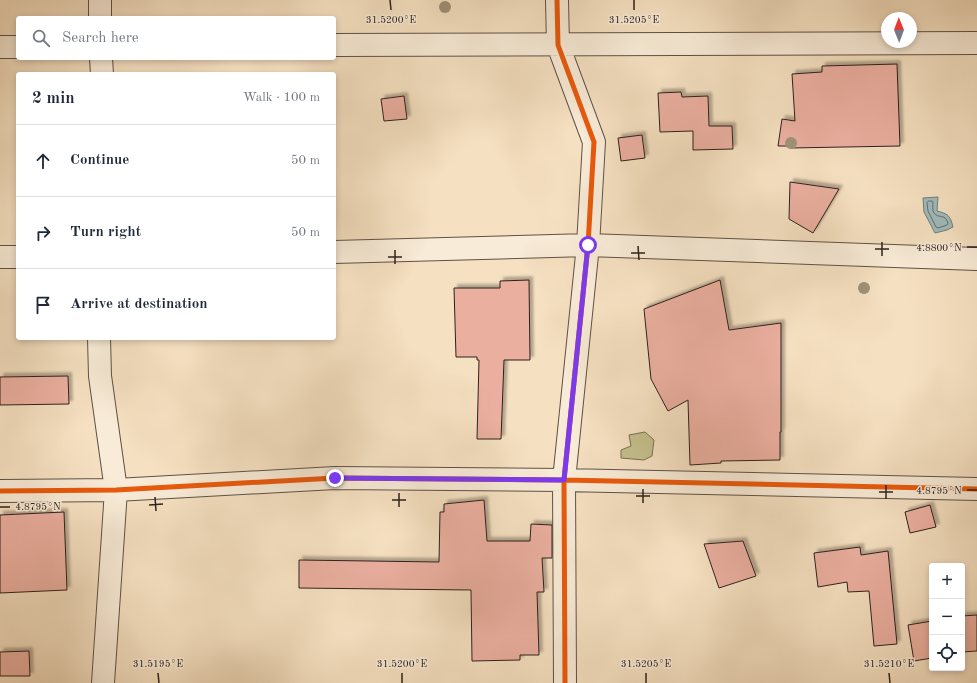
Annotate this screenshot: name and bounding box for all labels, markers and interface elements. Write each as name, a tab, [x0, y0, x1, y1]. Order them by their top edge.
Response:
north arrow	[881, 12, 917, 48]
text: 31.5200°E	[366, 15, 416, 25]
text: 31.5205°E	[609, 15, 659, 25]
search box	[16, 16, 336, 60]
icon: search	[30, 27, 52, 49]
text: Search here	[62, 31, 139, 46]
text: 2 min	[32, 90, 75, 107]
text: Walk · 100 m	[243, 91, 320, 104]
icon: ahead	[32, 150, 54, 172]
text: Continue	[70, 153, 129, 168]
text: 50 m	[291, 154, 320, 167]
icon: right	[32, 222, 54, 244]
text: Turn right	[70, 225, 141, 240]
text: 50 m	[291, 226, 320, 239]
route start	[579, 236, 597, 254]
text: 4.8800°N	[916, 243, 962, 253]
icon: arrive	[32, 294, 54, 316]
text: Arrive at destination	[70, 297, 208, 312]
route end	[326, 469, 344, 487]
text: 4.8795°N	[916, 486, 962, 496]
text: 4.8795°N	[15, 502, 61, 512]
map controls	[929, 563, 965, 671]
button: +	[929, 563, 965, 599]
button: −	[929, 599, 965, 635]
button: locate	[929, 635, 965, 671]
text: 31.5195°E	[133, 659, 183, 669]
text: 31.5200°E	[377, 659, 427, 669]
text: 31.5205°E	[621, 659, 671, 669]
text: 31.5210°E	[864, 659, 914, 669]

